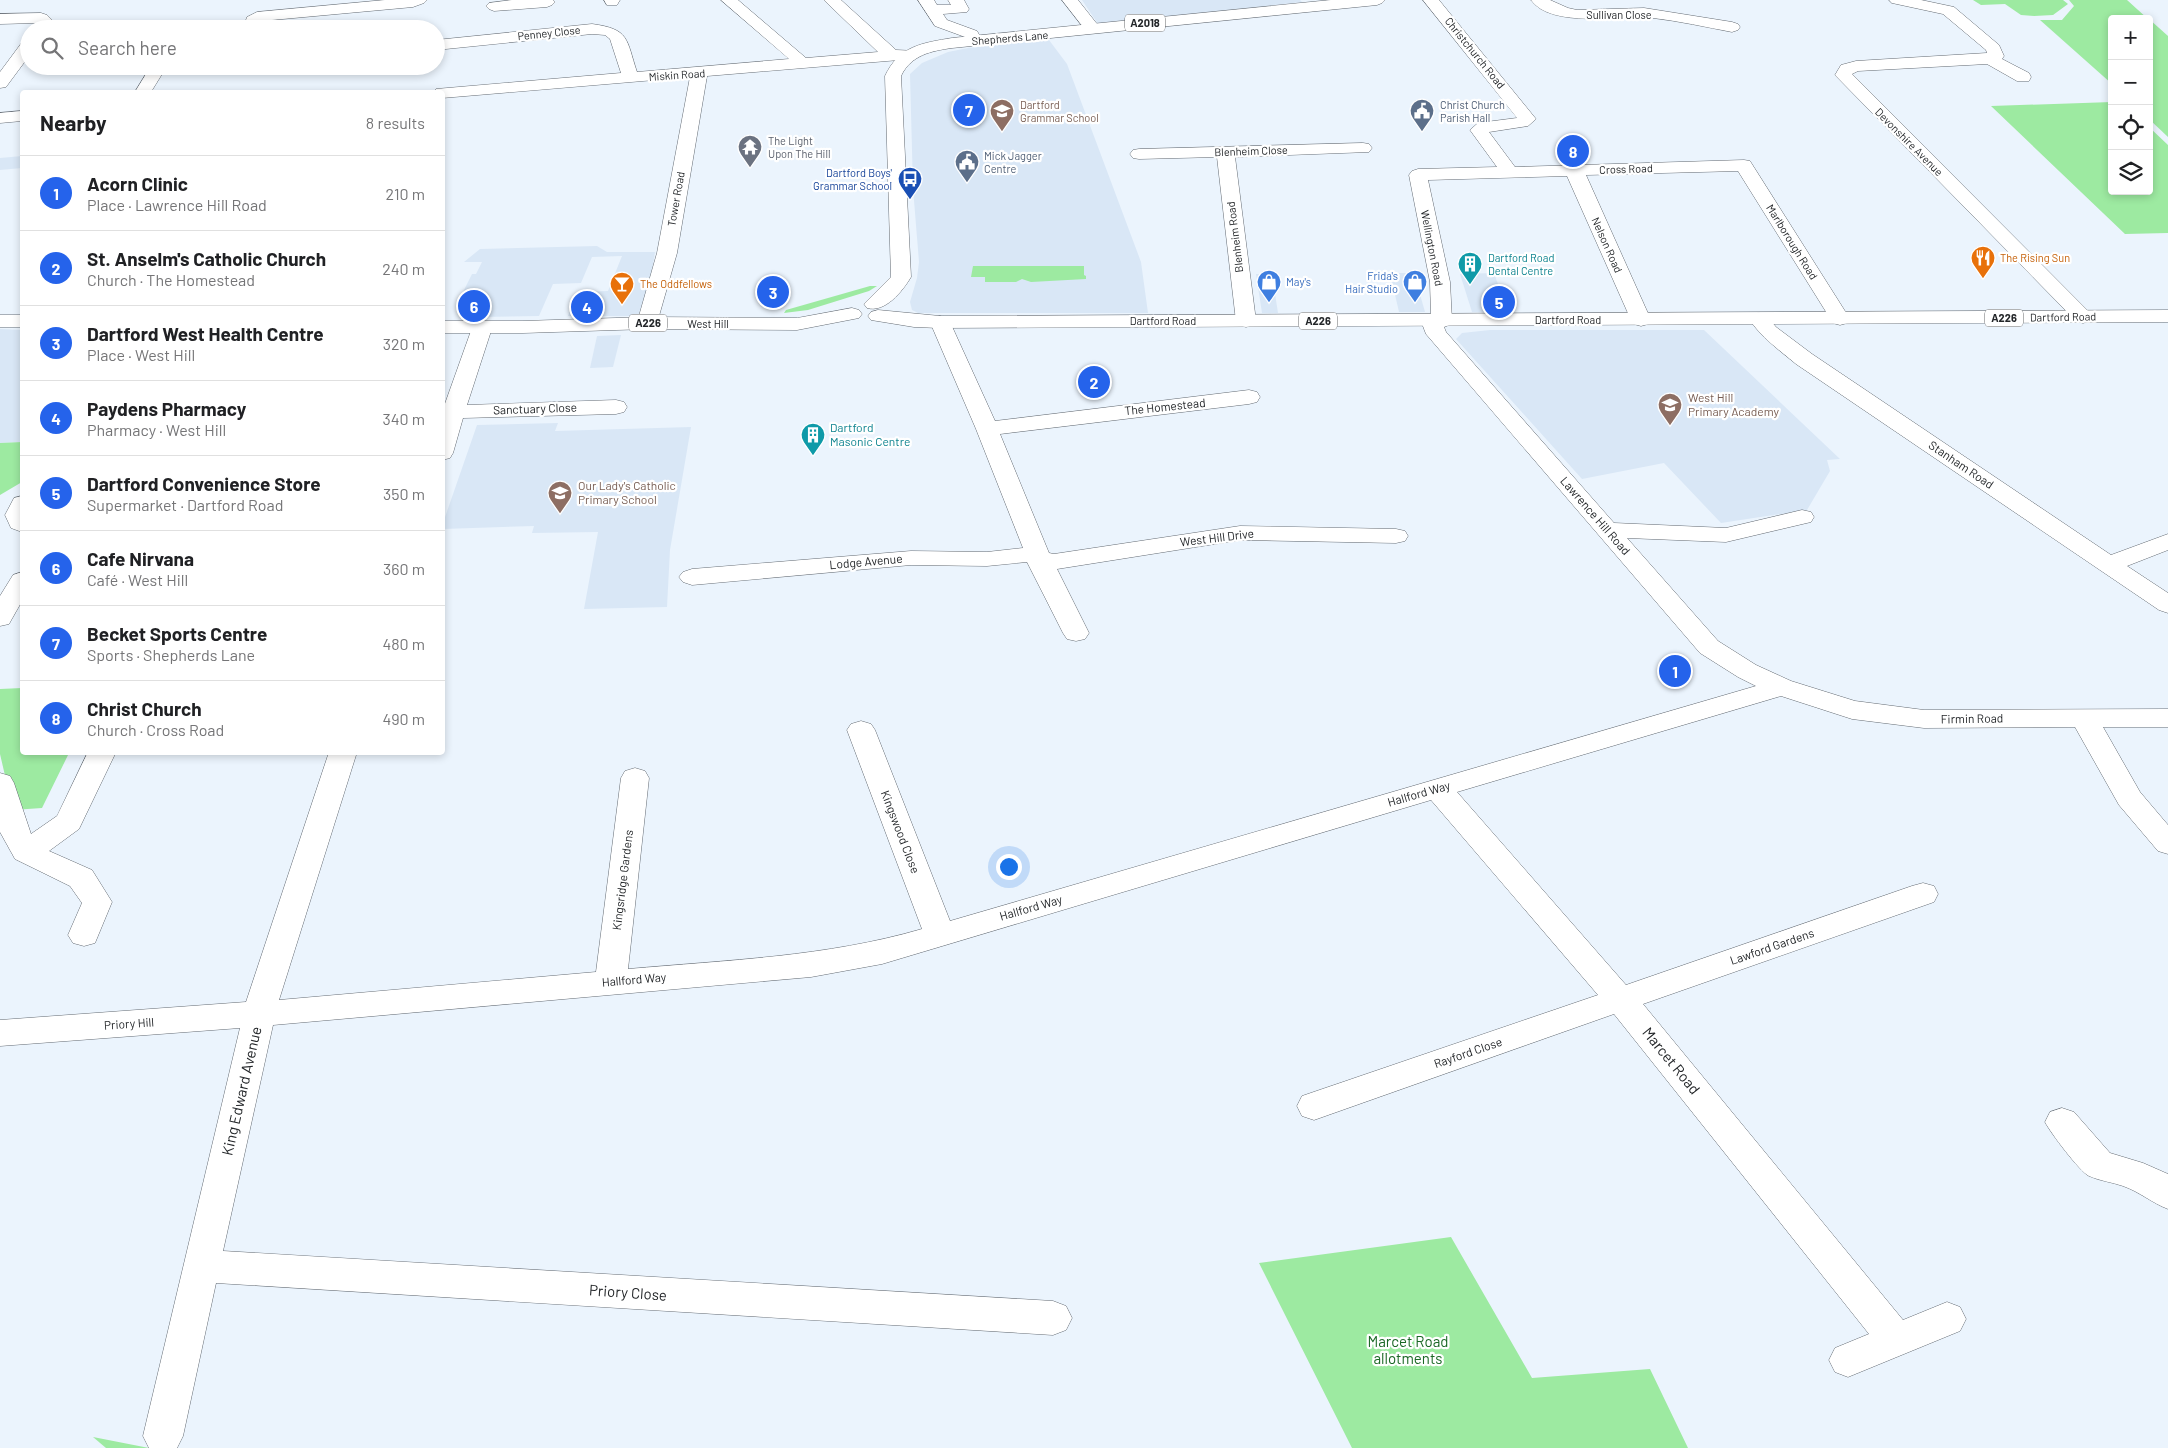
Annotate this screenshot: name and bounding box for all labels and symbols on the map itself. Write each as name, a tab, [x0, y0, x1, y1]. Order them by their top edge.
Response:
street label: Sullivan Close	[1586, 8, 1652, 21]
road number: A2018	[1125, 14, 1165, 32]
street label: Christchurch Road	[1443, 14, 1508, 91]
street label: Penney Close	[517, 23, 581, 42]
street label: Shepherds Lane	[971, 28, 1049, 47]
street label: Miskin Road	[648, 66, 706, 83]
pin: 7	[953, 91, 985, 129]
school or university icon: Dartford Grammar School	[989, 98, 1015, 132]
place label: Dartford Grammar School	[1020, 98, 1099, 124]
public building icon: Christ Church Parish Hall	[1409, 98, 1435, 132]
place label: Christ Church Parish Hall	[1440, 98, 1505, 124]
street label: Devonshire Avenue	[1873, 105, 1946, 178]
pin: 8	[1557, 132, 1589, 170]
temple icon: The Light Upon The Hill	[737, 134, 763, 168]
place label: The Light Upon The Hill	[768, 134, 830, 160]
street label: Blenheim Close	[1214, 143, 1288, 158]
public building icon: Mick Jagger Centre	[954, 149, 980, 183]
place label: Mick Jagger Centre	[984, 149, 1042, 175]
street label: Cross Road	[1599, 161, 1653, 176]
place label: Dartford Boys' Grammar School	[813, 166, 893, 192]
bus stop icon: Dartford Boys' Grammar School	[897, 166, 923, 200]
street label: Tower Road	[664, 171, 687, 227]
street label: Blenheim Road	[1224, 201, 1245, 273]
street label: Marlborough Road	[1764, 202, 1821, 282]
street label: Wellington Road	[1419, 209, 1446, 287]
street label: Nelson Road	[1589, 215, 1626, 275]
restaurant icon: The Rising Sun	[1970, 245, 1996, 279]
building icon: Dartford Road Dental Centre	[1457, 251, 1483, 285]
place label: Dartford Road Dental Centre	[1488, 251, 1554, 277]
place label: The Rising Sun	[2000, 251, 2070, 264]
shop icon: May's	[1256, 269, 1282, 303]
place label: Frida's Hair Studio	[1345, 269, 1398, 295]
shop icon: Frida's Hair Studio	[1402, 269, 1428, 303]
bar icon: The Oddfellows	[609, 271, 635, 305]
pin: 3	[757, 273, 789, 311]
place label: May's	[1286, 275, 1311, 288]
place label: The Oddfellows	[640, 277, 712, 290]
pin: 5	[1483, 283, 1515, 321]
pin: 6	[458, 287, 490, 325]
pin: 4	[571, 288, 603, 326]
street label: Dartford Road	[2030, 309, 2096, 324]
road number: A226	[1985, 310, 2023, 326]
road number: A226	[1299, 312, 1337, 330]
street label: Dartford Road	[1535, 313, 1601, 326]
road number: A226	[629, 314, 667, 332]
street label: Dartford Road	[1130, 314, 1196, 327]
street label: West Hill	[687, 317, 729, 330]
pin: 2	[1078, 363, 1110, 401]
place label: West Hill Primary Academy	[1688, 390, 1779, 418]
school or university icon: West Hill Primary Academy	[1657, 392, 1683, 426]
street label: The Homestead	[1124, 395, 1206, 417]
street label: Sanctuary Close	[493, 400, 577, 416]
place label: Dartford Masonic Centre	[830, 420, 910, 448]
building icon: Dartford Masonic Centre	[800, 422, 826, 456]
street label: Stanham Road	[1926, 437, 1997, 491]
street label: Lawrence Hill Road	[1558, 473, 1634, 557]
place label: Our Lady's Catholic Primary School	[578, 478, 676, 506]
school or university icon: Our Lady's Catholic Primary School	[547, 480, 573, 514]
street label: West Hill Drive	[1179, 526, 1255, 548]
street label: Lodge Avenue	[829, 551, 903, 571]
pin: 1	[1659, 652, 1691, 690]
street label: Firmin Road	[1941, 710, 2003, 726]
street label: Hallford Way	[1386, 777, 1452, 809]
street label: Kingswood Close	[879, 788, 923, 875]
street label: Kingsridge Gardens	[609, 829, 635, 931]
your location	[996, 854, 1022, 880]
street label: Hallford Way	[998, 891, 1064, 923]
street label: Lawford Gardens	[1728, 925, 1816, 967]
street label: Hallford Way	[601, 969, 667, 989]
street label: Priory Hill	[103, 1014, 154, 1032]
street label: Marcet Road	[1639, 1023, 1704, 1098]
street label: King Edward Avenue	[217, 1024, 265, 1157]
street label: Rayford Close	[1432, 1034, 1504, 1070]
street label: Priory Close	[588, 1280, 668, 1304]
park label: Marcet Road allotments	[1367, 1332, 1449, 1367]

